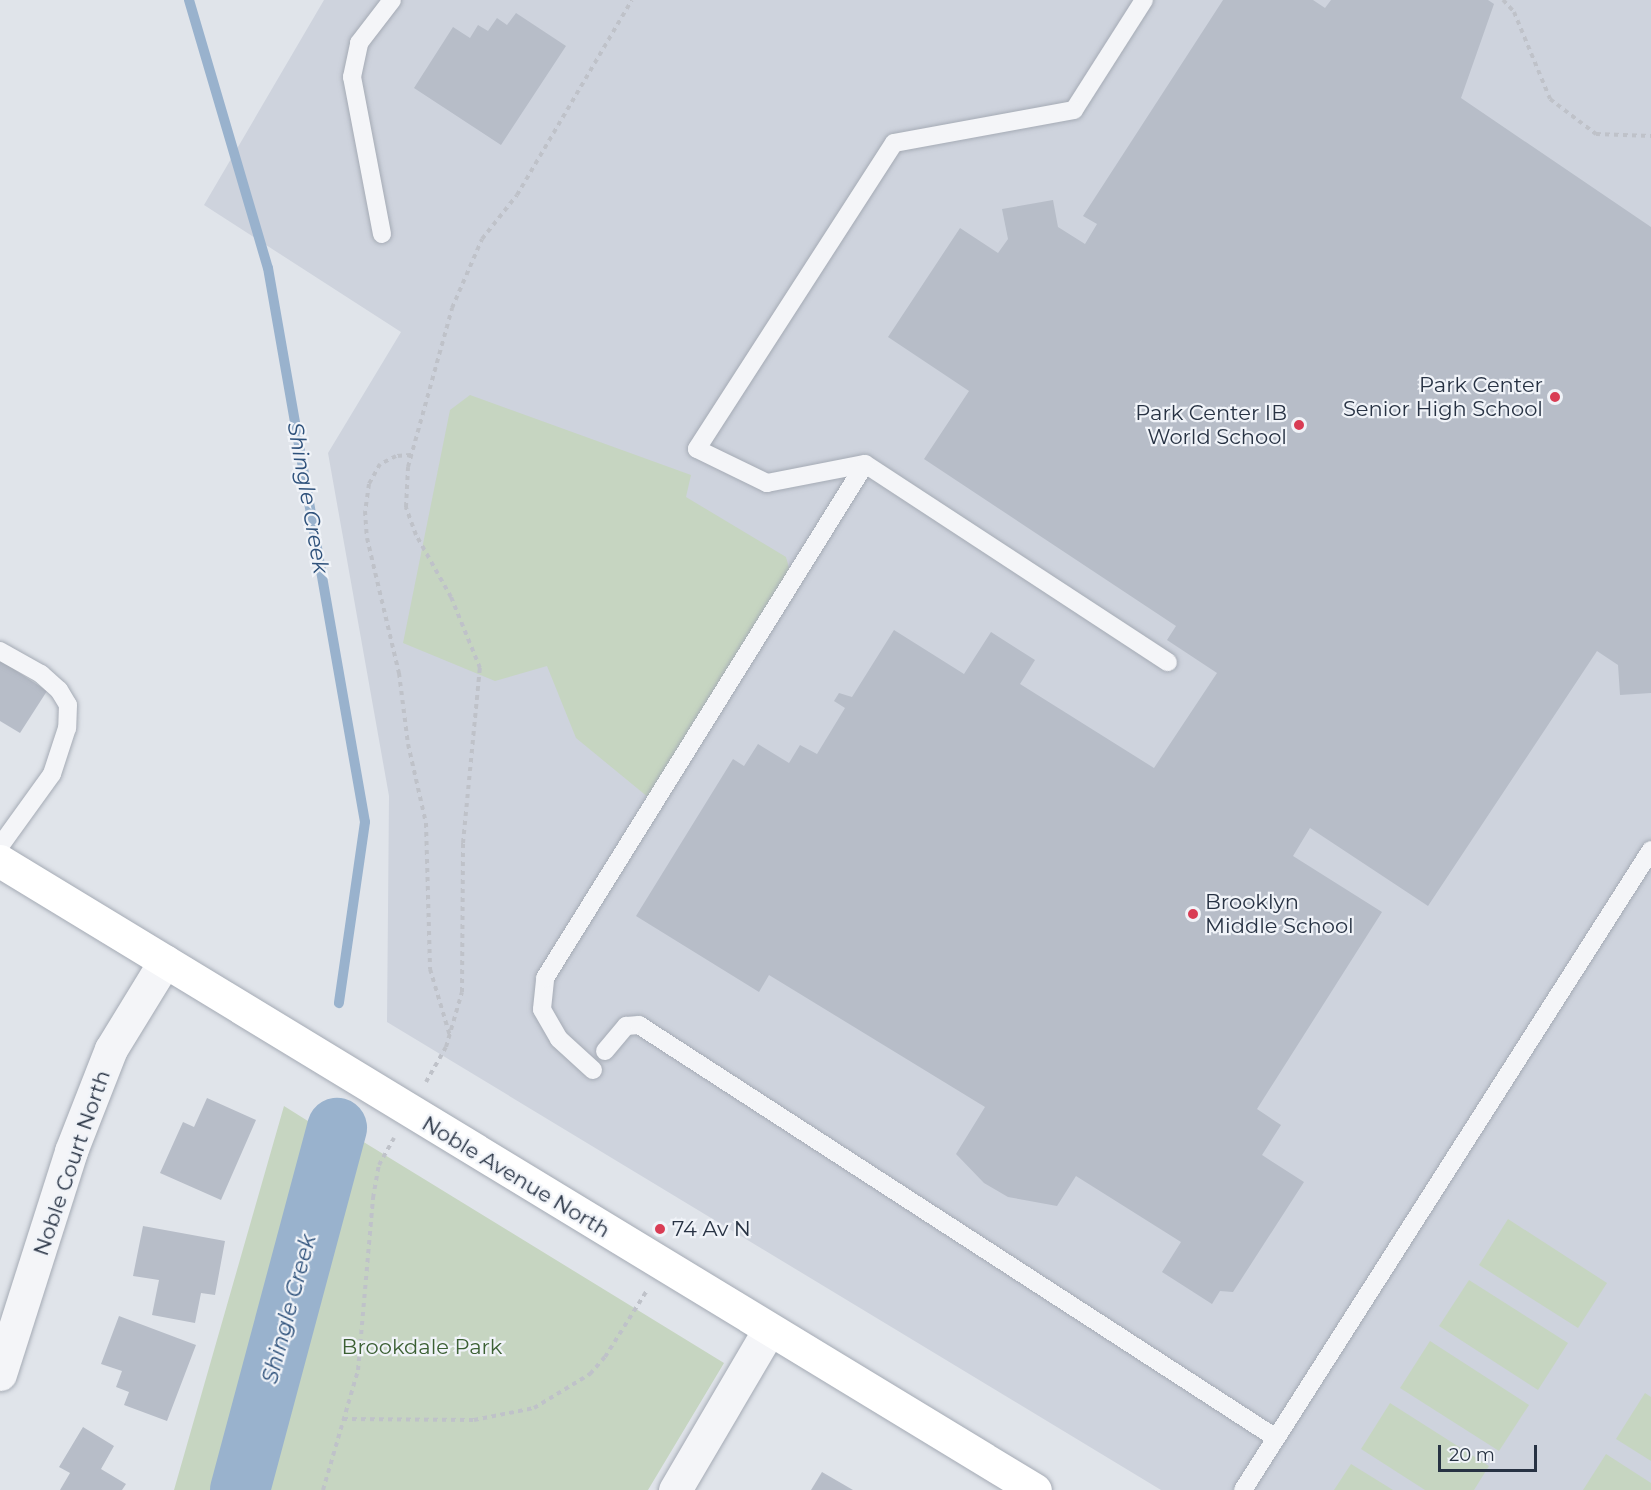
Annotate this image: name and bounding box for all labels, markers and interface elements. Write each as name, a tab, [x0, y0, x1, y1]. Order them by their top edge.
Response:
place label: Park Center Senior High School	[1343, 372, 1543, 422]
marker: Park Center Senior High School	[1548, 390, 1562, 404]
place label: Park Center IB World School	[1135, 400, 1287, 450]
marker: Park Center IB World School	[1292, 418, 1306, 432]
water label: Shingle Creek	[282, 420, 334, 576]
place label: Brooklyn Middle School	[1205, 889, 1354, 939]
marker: Brooklyn Middle School	[1186, 907, 1200, 921]
street label: Noble Court North	[28, 1067, 116, 1259]
street label: Noble Avenue North	[417, 1111, 615, 1243]
place label: 74 Av N	[672, 1216, 751, 1242]
marker: 74 Av N	[653, 1222, 667, 1236]
water label: Shingle Creek	[256, 1232, 322, 1386]
park label: Brookdale Park	[342, 1334, 502, 1360]
scale bar	[1441, 1433, 1540, 1471]
text: 20 m	[1449, 1444, 1495, 1466]

